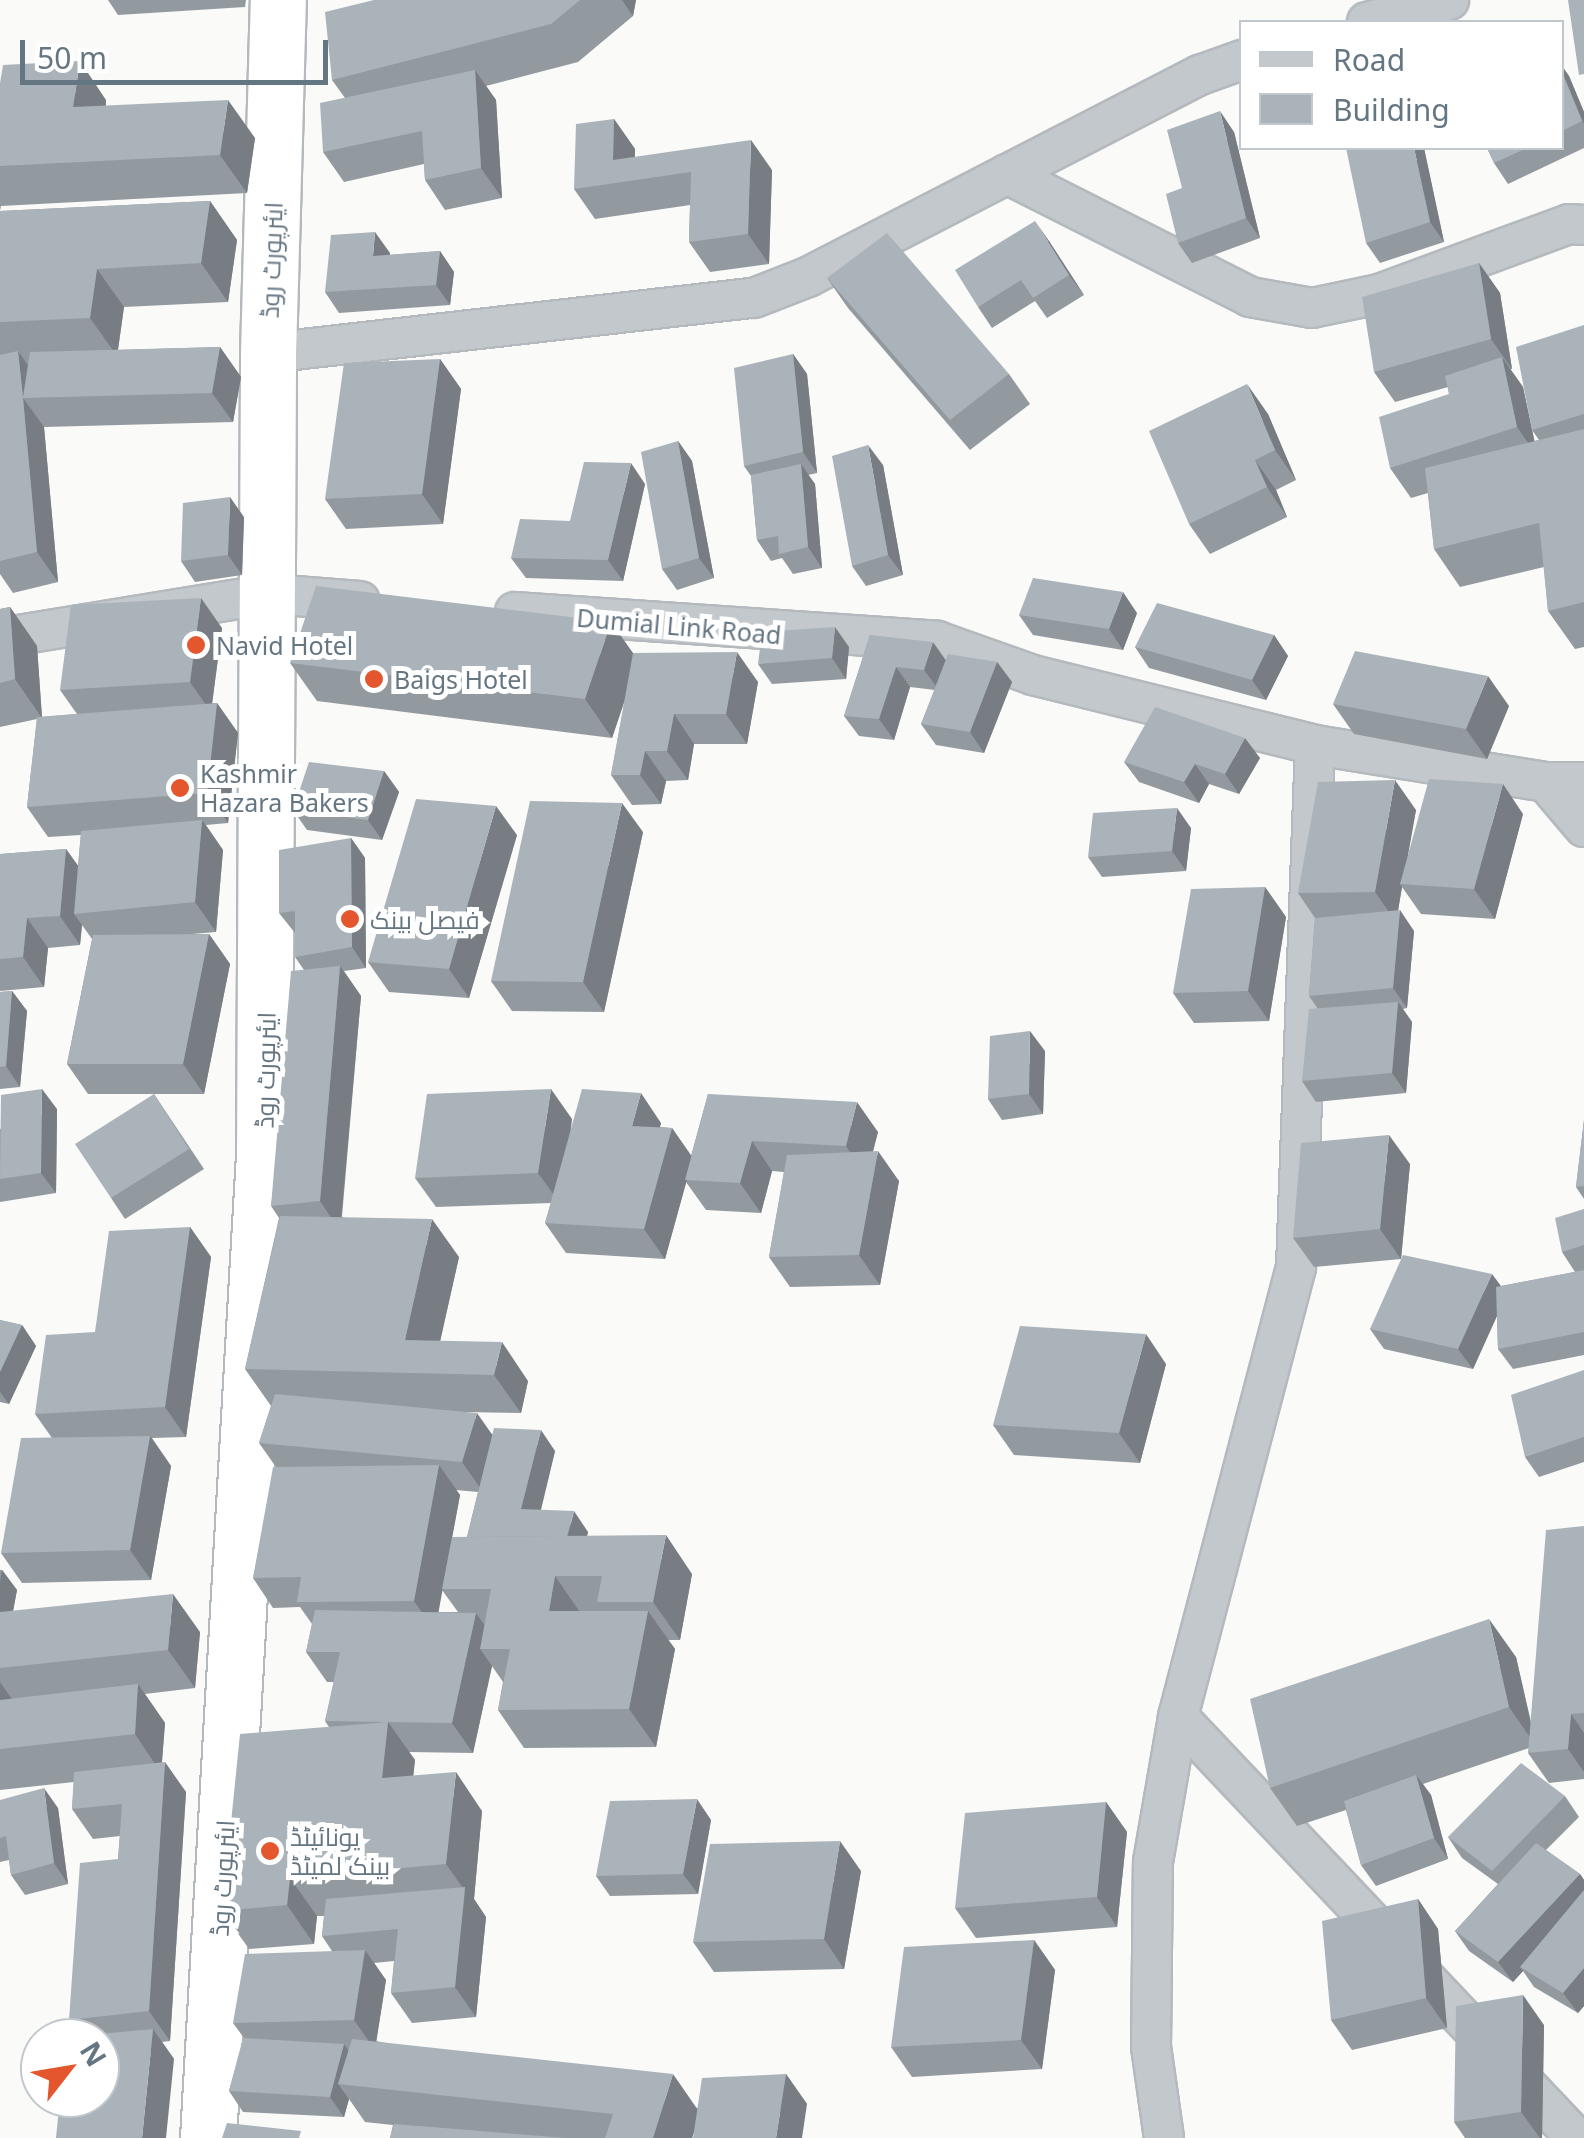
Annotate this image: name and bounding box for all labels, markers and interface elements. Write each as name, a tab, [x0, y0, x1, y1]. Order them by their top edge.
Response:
scale bar	[25, 20, 332, 82]
legend	[1239, 20, 1564, 150]
text: 50 m	[37, 37, 107, 78]
text: Road	[1333, 39, 1405, 80]
text: Building	[1333, 89, 1450, 130]
street label: ایئرپورٹ روڈ	[254, 201, 288, 319]
street label: Dumial Link Road	[575, 602, 783, 650]
place label: Navid Hotel	[216, 630, 353, 660]
marker: Navid Hotel	[185, 634, 207, 656]
place label: Baigs Hotel	[394, 664, 528, 694]
marker: Baigs Hotel	[363, 668, 385, 690]
place label: Kashmir Hazara Bakers	[200, 759, 369, 818]
marker: Kashmir Hazara Bakers	[169, 777, 191, 799]
place label: فیصل بینک	[370, 904, 480, 934]
marker: فیصل بینک	[339, 908, 361, 930]
street label: ایئرپورٹ روڈ	[249, 1012, 281, 1128]
street label: ایئرپورٹ روڈ	[204, 1819, 240, 1937]
place label: یونائیٹڈ بینک لمیٹڈ	[290, 1822, 390, 1881]
marker: یونائیٹڈ بینک لمیٹڈ	[259, 1840, 281, 1862]
north arrow	[20, 2018, 120, 2118]
text: N	[72, 2034, 116, 2073]

